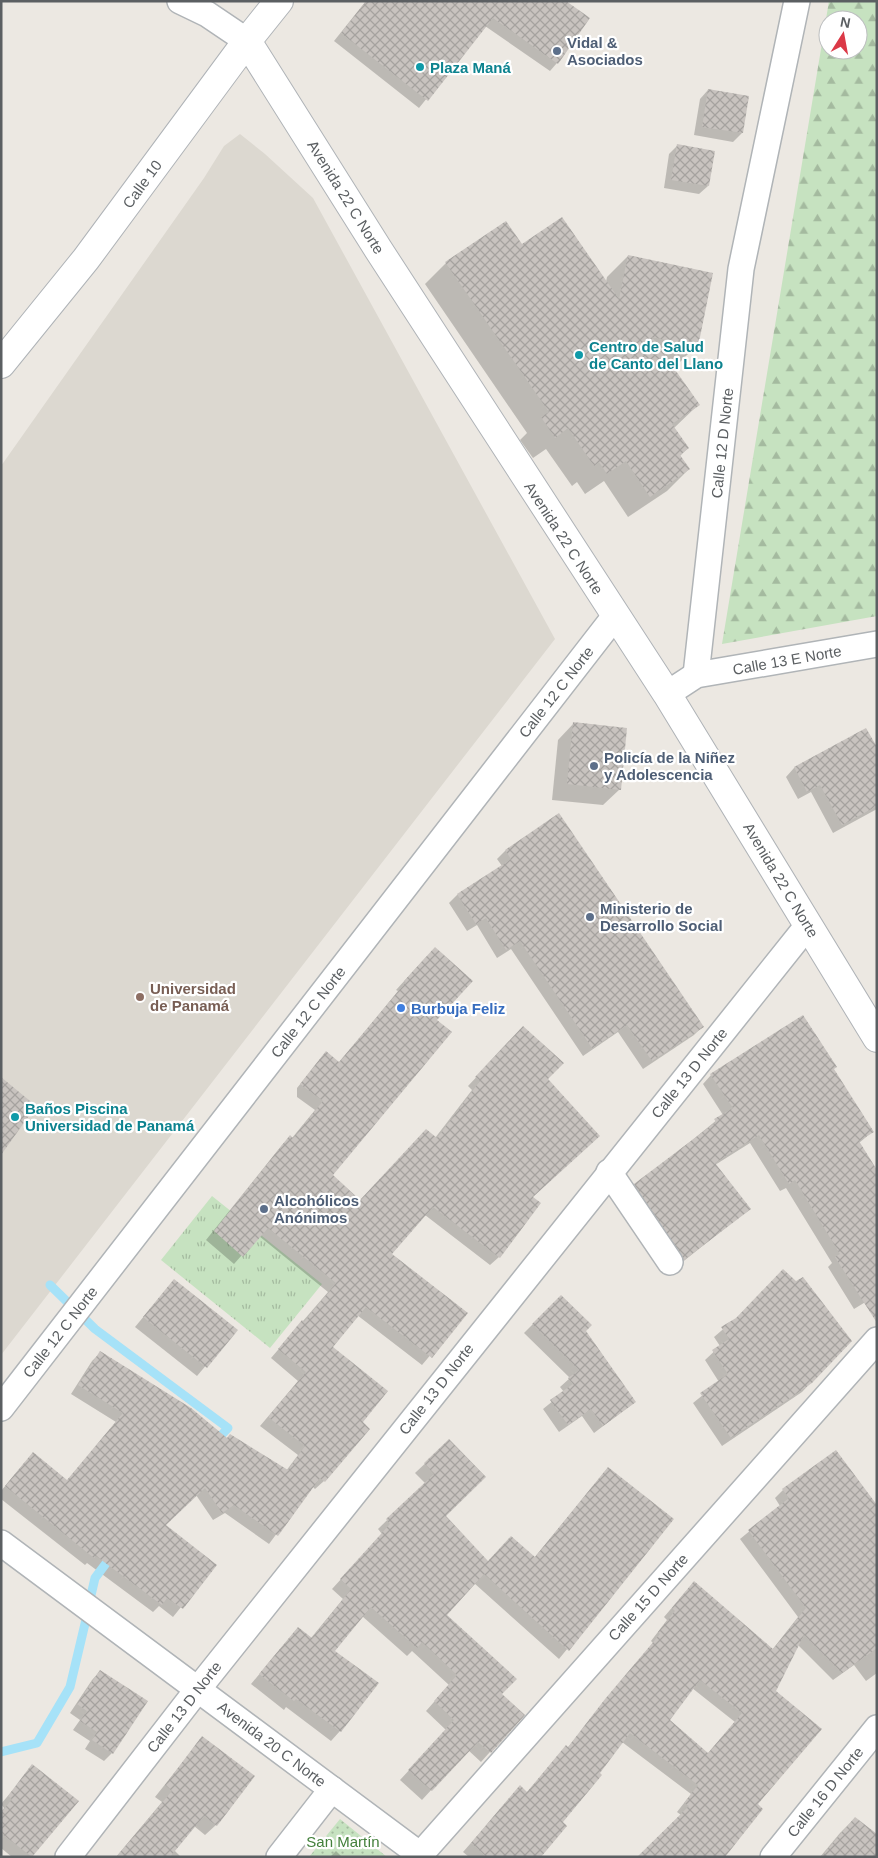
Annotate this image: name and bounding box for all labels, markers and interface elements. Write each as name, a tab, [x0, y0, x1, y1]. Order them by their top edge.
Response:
north arrow	[818, 10, 868, 60]
text: N	[839, 13, 852, 31]
place label: Vidal & Asociados	[567, 34, 643, 68]
marker: Vidal & Asociados	[551, 45, 563, 57]
place label: Plaza Maná	[430, 59, 512, 76]
marker: Plaza Maná	[414, 61, 426, 73]
street label: Avenida 22 C Norte	[304, 137, 388, 257]
street label: Calle 10	[119, 157, 165, 211]
place label: Centro de Salud de Canto del Llano	[589, 338, 723, 372]
marker: Centro de Salud de Canto del Llano	[573, 349, 585, 361]
street label: Calle 12 D Norte	[708, 387, 736, 499]
street label: Avenida 22 C Norte	[521, 479, 607, 597]
street label: Calle 13 E Norte	[731, 642, 843, 678]
street label: Calle 12 C Norte	[515, 643, 597, 741]
place label: Policía de la Niñez y Adolescencia	[604, 749, 735, 783]
marker: Policía de la Niñez y Adolescencia	[588, 760, 600, 772]
street label: Avenida 22 C Norte	[740, 820, 822, 940]
place label: Ministerio de Desarrollo Social	[600, 900, 723, 934]
marker: Ministerio de Desarrollo Social	[584, 911, 596, 923]
street label: Calle 12 C Norte	[267, 963, 349, 1061]
place label: Universidad de Panamá	[150, 980, 236, 1014]
marker: Universidad de Panamá	[134, 991, 146, 1003]
place label: Burbuja Feliz	[411, 1000, 505, 1017]
marker: Burbuja Feliz	[395, 1002, 407, 1014]
street label: Calle 13 D Norte	[648, 1025, 730, 1121]
place label: Baños Piscina Universidad de Panamá	[25, 1100, 195, 1134]
marker: Baños Piscina Universidad de Panamá	[9, 1111, 21, 1123]
place label: Alcohólicos Anónimos	[274, 1192, 359, 1226]
marker: Alcohólicos Anónimos	[258, 1203, 270, 1215]
street label: Calle 12 C Norte	[19, 1283, 101, 1381]
street label: Calle 13 D Norte	[395, 1340, 477, 1438]
street label: Calle 15 D Norte	[605, 1550, 691, 1644]
street label: Calle 13 D Norte	[143, 1658, 225, 1756]
street label: Avenida 20 C Norte	[215, 1698, 329, 1790]
street label: Calle 16 D Norte	[784, 1744, 866, 1840]
park label: San Martín	[306, 1833, 380, 1850]

